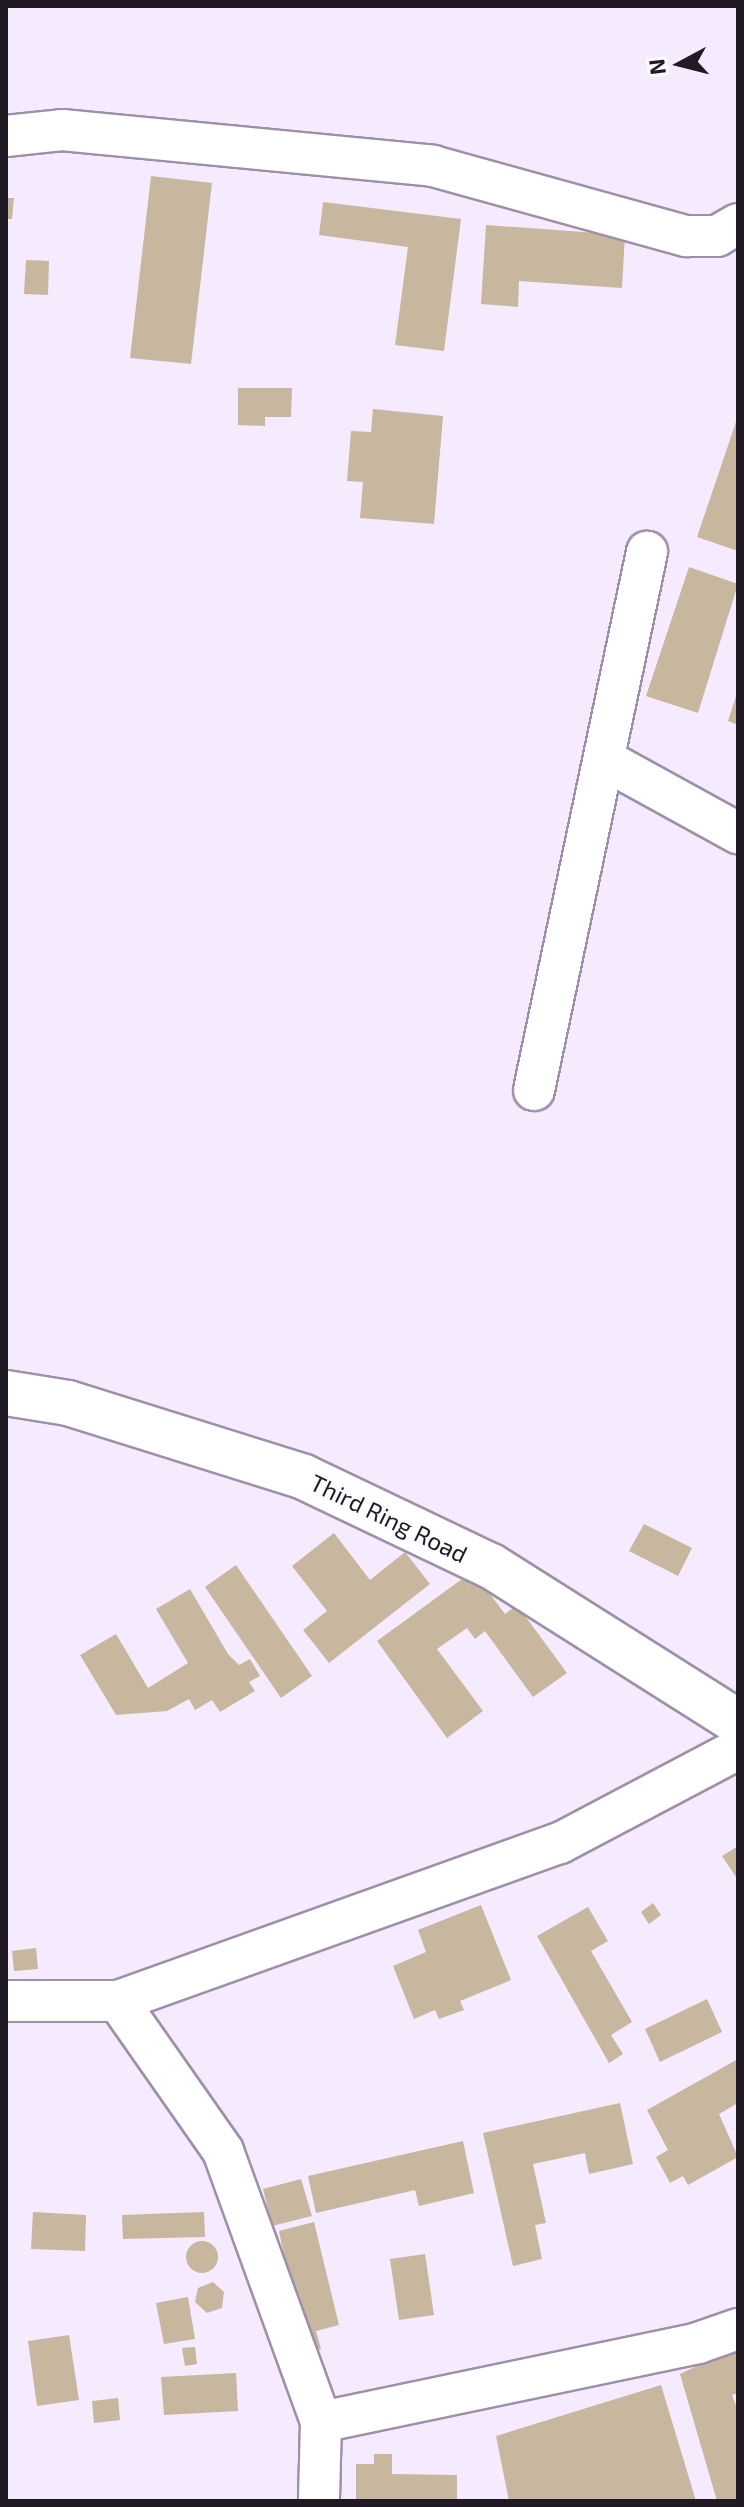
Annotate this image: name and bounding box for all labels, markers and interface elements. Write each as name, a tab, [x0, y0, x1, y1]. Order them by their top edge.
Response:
north arrow	[640, 24, 720, 104]
text: N	[642, 57, 670, 76]
street label: Third Ring Road	[306, 1468, 472, 1568]

